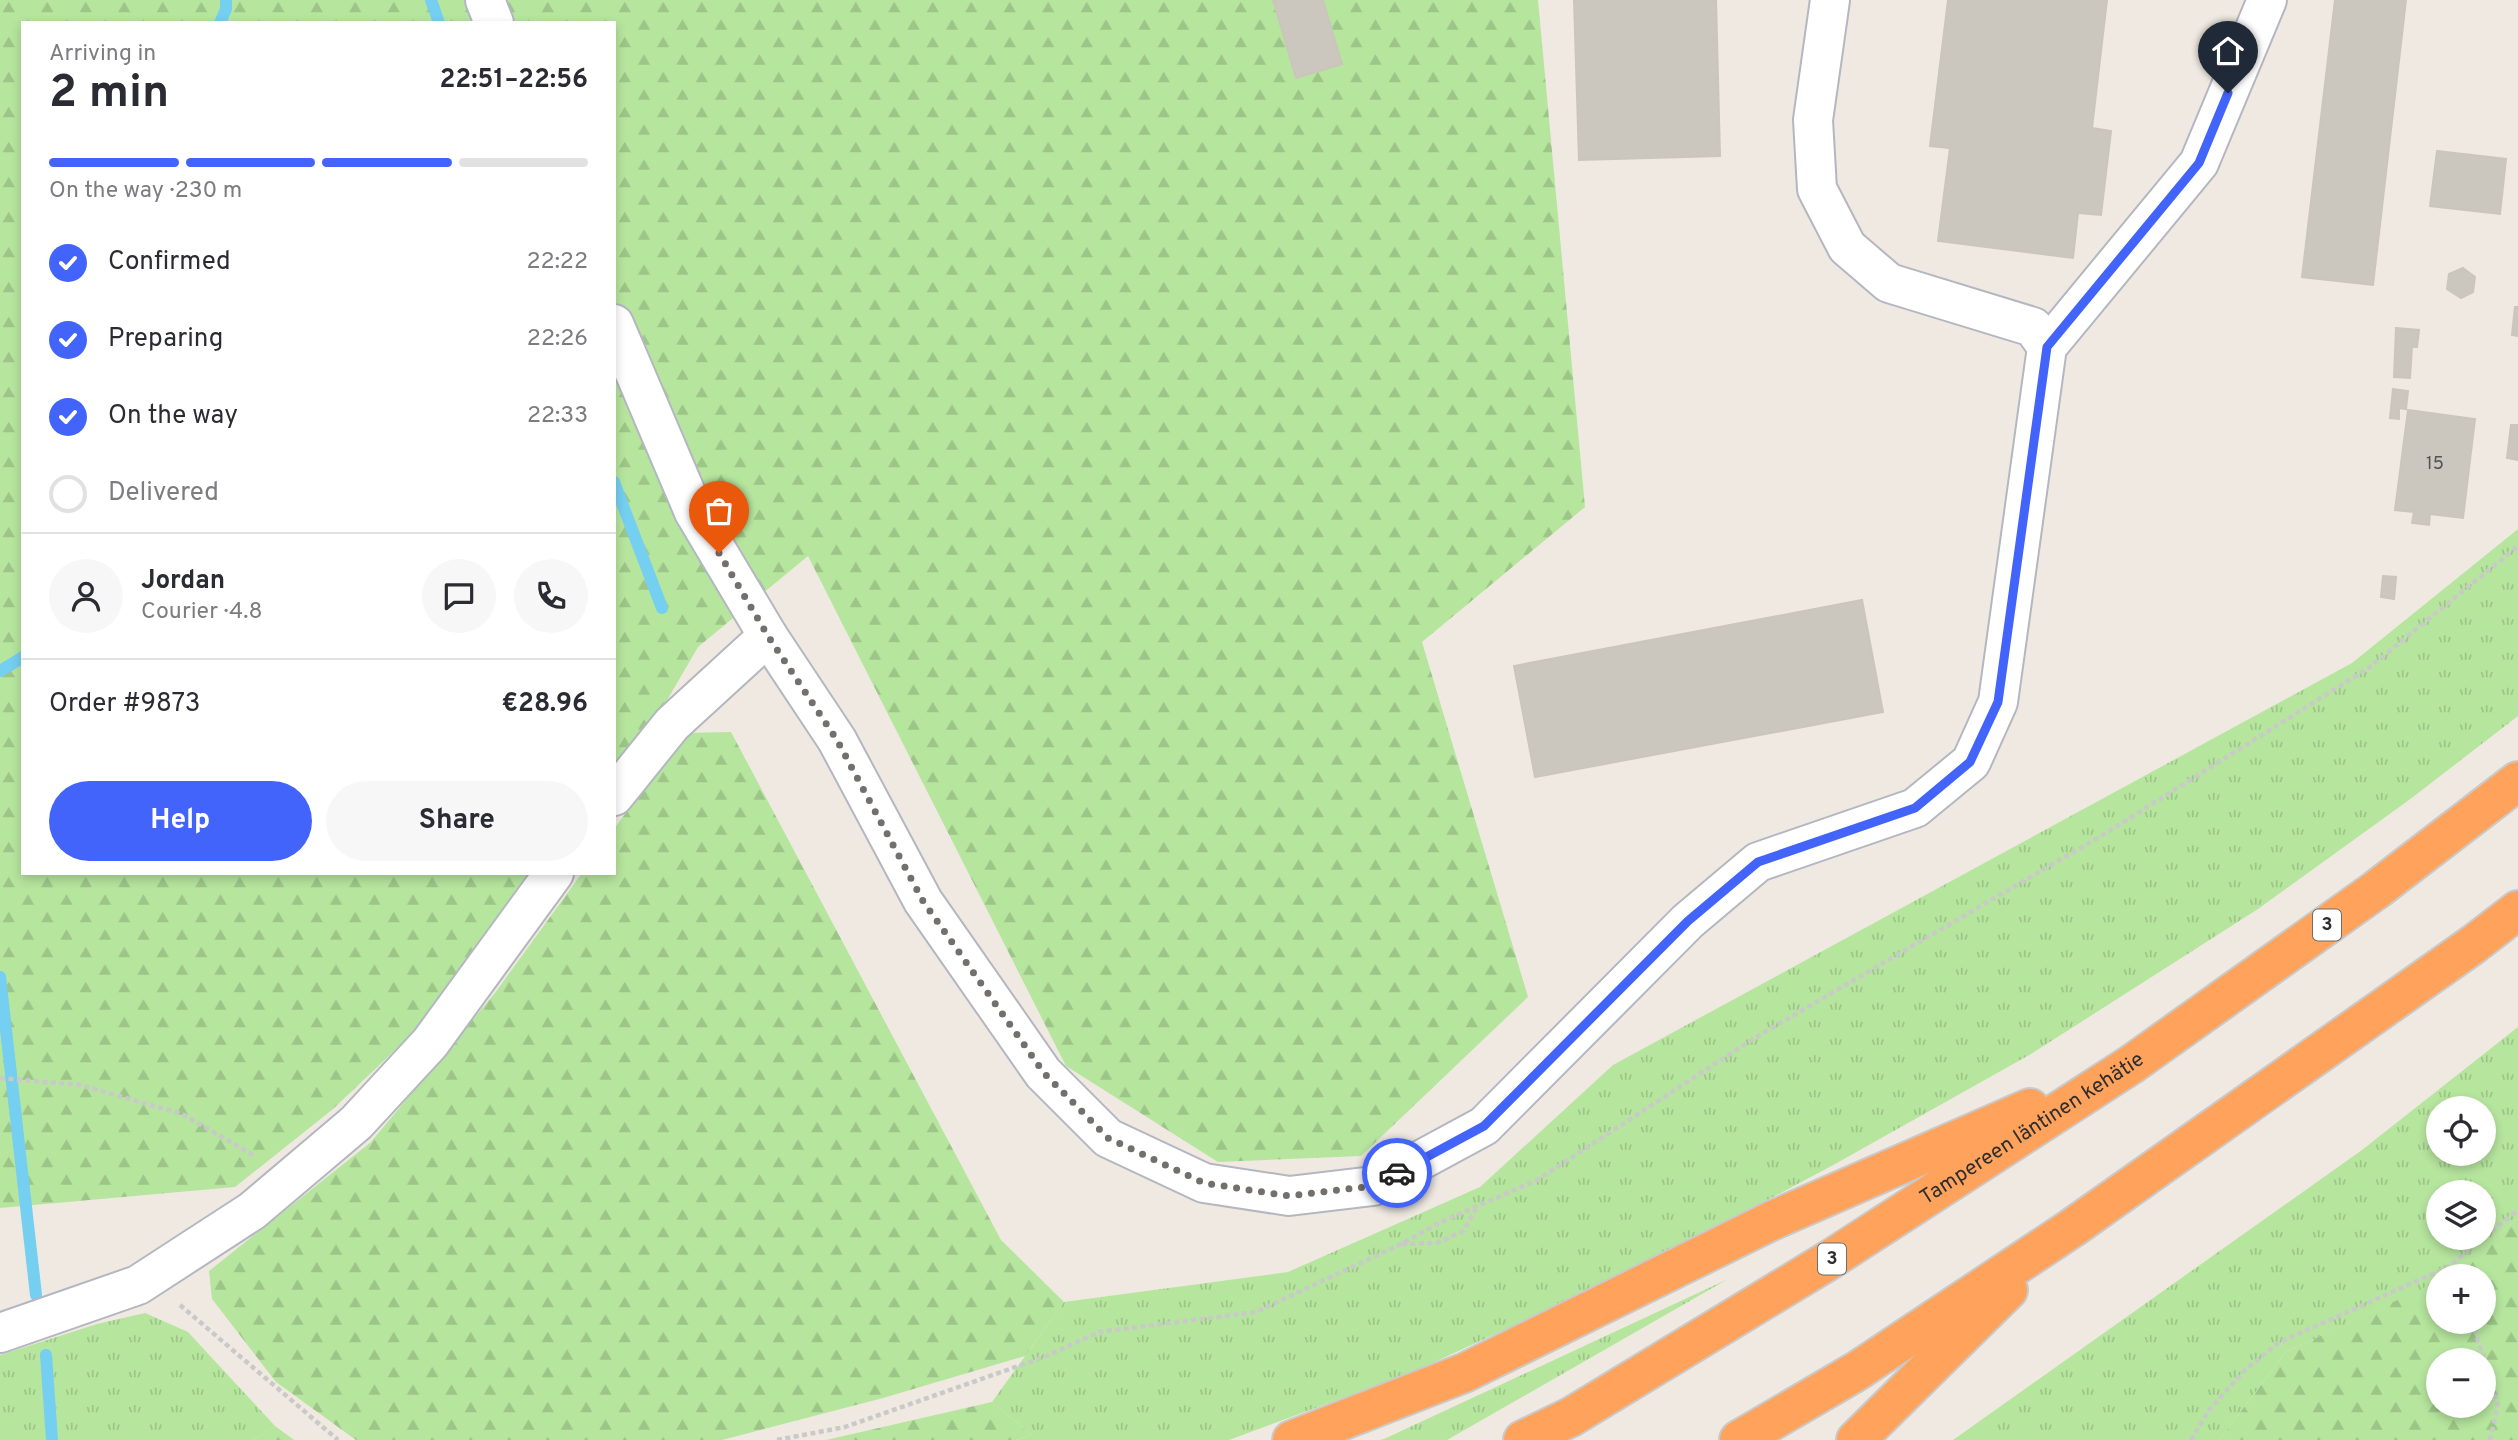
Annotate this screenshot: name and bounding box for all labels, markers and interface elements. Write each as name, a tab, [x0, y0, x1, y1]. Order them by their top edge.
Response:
pin	[2198, 21, 2258, 93]
icon: home	[2209, 32, 2247, 70]
text: Arriving in	[49, 40, 156, 69]
text: 22:51–22:56	[439, 64, 588, 97]
text: 2 min	[49, 65, 169, 124]
text: On the way · 230 m	[49, 177, 242, 206]
icon: check	[49, 244, 87, 282]
text: Confirmed	[108, 246, 231, 279]
text: 22:22	[527, 248, 588, 277]
icon: check	[49, 321, 87, 359]
text: Preparing	[108, 323, 223, 356]
text: 22:26	[527, 325, 588, 354]
icon: check	[49, 398, 87, 436]
text: On the way	[108, 400, 238, 433]
text: 22:33	[527, 402, 588, 431]
house number: 15	[2426, 453, 2444, 476]
text: Delivered	[108, 477, 219, 510]
pin	[689, 481, 749, 553]
icon: bag	[700, 492, 738, 530]
button: person	[49, 559, 123, 633]
button: chat	[422, 559, 496, 633]
button: phone	[514, 559, 588, 633]
text: Jordan	[141, 565, 225, 598]
text: Courier · 4.8	[141, 598, 262, 627]
text: Order #9873	[49, 688, 200, 721]
text: €28.96	[502, 688, 588, 721]
button: Help	[49, 781, 312, 861]
button: Share	[326, 781, 588, 861]
road number: 3	[2313, 909, 2341, 940]
street label: Tampereen läntinen kehätie	[1915, 1046, 2149, 1211]
map controls	[2426, 1096, 2496, 1418]
button: locate	[2426, 1096, 2496, 1166]
courier	[1362, 1138, 1432, 1208]
icon: car	[1378, 1154, 1416, 1192]
button: layers	[2426, 1180, 2496, 1250]
road number: 3	[1818, 1244, 1846, 1274]
button: +	[2426, 1264, 2496, 1334]
button: −	[2426, 1348, 2496, 1418]

